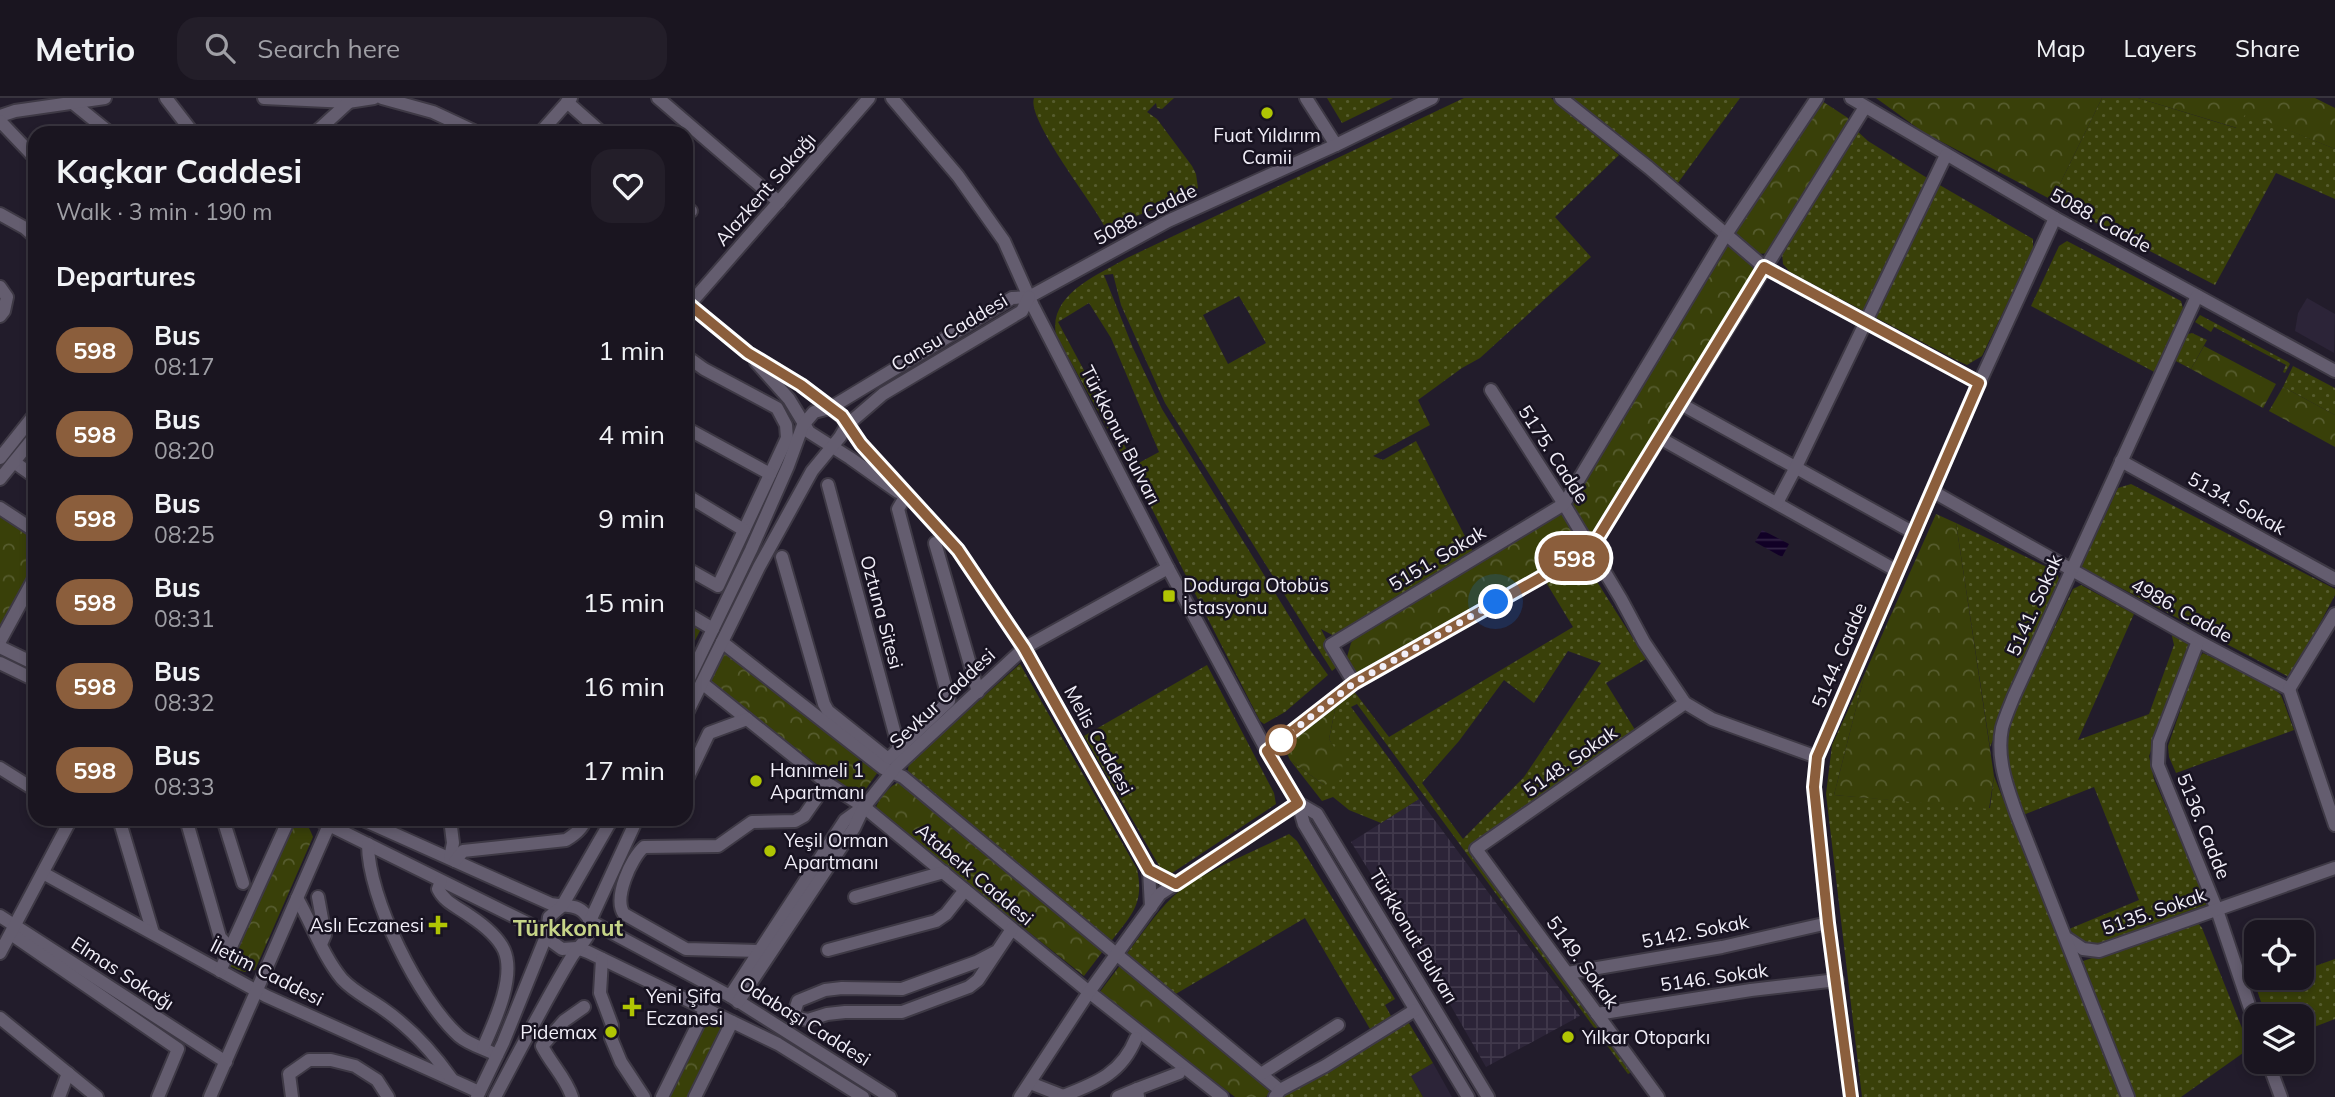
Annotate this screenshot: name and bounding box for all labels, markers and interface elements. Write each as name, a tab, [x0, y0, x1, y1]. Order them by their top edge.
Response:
search box	[177, 17, 667, 80]
text: Metrio	[35, 28, 135, 69]
icon: search	[201, 29, 239, 67]
text: Search here	[257, 32, 400, 65]
text: Map	[2036, 33, 2085, 63]
text: Layers	[2123, 33, 2197, 63]
text: Share	[2235, 33, 2300, 63]
marker: Fuat Yıldırım Camii	[1259, 105, 1275, 121]
place label: Fuat Yıldırım Camii	[1213, 123, 1321, 169]
street label: Alazkent Sokağı	[709, 127, 821, 251]
button: heart	[591, 149, 665, 223]
text: Kaçkar Caddesi	[56, 150, 302, 191]
street label: 5088. Cadde	[1090, 178, 1200, 250]
street label: 5088. Cadde	[2046, 182, 2156, 258]
text: Walk · 3 min · 190 m	[56, 197, 273, 226]
text: Departures	[56, 260, 196, 293]
street label: Cansu Caddesi	[886, 288, 1012, 376]
text: Bus	[154, 319, 200, 352]
text: 1 min	[598, 334, 665, 367]
text: 598	[73, 335, 116, 365]
text: 08:17	[154, 352, 214, 381]
street label: Türkkonut Bulvarı	[1076, 361, 1166, 509]
street label: 5175. Cadde	[1513, 400, 1595, 508]
text: Bus	[154, 403, 200, 436]
text: 4 min	[598, 418, 665, 451]
text: 598	[73, 419, 116, 449]
text: 08:20	[154, 436, 214, 465]
street label: 5134. Sokak	[2184, 466, 2290, 540]
text: Bus	[154, 487, 200, 520]
text: 9 min	[598, 502, 665, 535]
text: 598	[73, 503, 116, 533]
text: 08:25	[154, 520, 214, 549]
street label: 5151. Sokak	[1384, 520, 1490, 596]
line badge: 598	[1534, 535, 1614, 581]
text: 598	[1552, 543, 1596, 573]
street label: 5141. Sokak	[2001, 550, 2067, 659]
street label: Oztuna Sitesi	[855, 552, 909, 672]
text: Bus	[154, 571, 200, 604]
street label: 4986. Cadde	[2127, 572, 2237, 648]
place label: Dodurga Otobüs İstasyonu	[1183, 573, 1329, 619]
your location	[1478, 584, 1513, 619]
text: 15 min	[583, 586, 665, 619]
text: 598	[73, 587, 116, 617]
marker: Dodurga Otobüs İstasyonu	[1161, 588, 1177, 604]
street label: 5144. Cadde	[1806, 599, 1872, 711]
text: 08:31	[154, 604, 214, 633]
street label: Sevkur Caddesi	[884, 643, 1000, 753]
text: Bus	[154, 655, 200, 688]
text: 16 min	[583, 670, 665, 703]
text: 598	[73, 671, 116, 701]
street label: Melis Caddesi	[1059, 681, 1139, 799]
text: 08:32	[154, 688, 214, 717]
street label: 5148. Sokak	[1519, 720, 1621, 802]
unlabelled marker	[1266, 725, 1296, 755]
text: Bus	[154, 739, 200, 772]
text: 17 min	[583, 754, 665, 787]
text: 598	[73, 755, 116, 785]
place label: Hanımeli 1 Apartmanı	[770, 758, 865, 804]
street label: 5136. Cadde	[2172, 770, 2236, 882]
text: 08:33	[154, 772, 214, 801]
marker: Hanımeli 1 Apartmanı	[748, 773, 764, 789]
street label: Ataberk Caddesi	[911, 818, 1039, 930]
place label: Yeşil Orman Apartmanı	[783, 828, 889, 874]
marker: Yeşil Orman Apartmanı	[762, 843, 778, 859]
street label: Türkkonut Bulvarı	[1364, 864, 1464, 1008]
street label: 5135. Sokak	[2099, 882, 2209, 940]
street label: 5142. Sokak	[1639, 909, 1751, 953]
street label: 5149. Sokak	[1541, 911, 1625, 1013]
place label: Aslı Eczanesi	[310, 913, 424, 937]
district label: Türkkonut	[513, 913, 623, 942]
marker: Aslı Eczanesi	[430, 917, 446, 933]
map controls	[2244, 920, 2314, 1074]
button: locate	[2244, 920, 2314, 990]
street label: Elmas Sokağı	[67, 931, 179, 1015]
street label: İletim Caddesi	[206, 933, 328, 1011]
street label: 5146. Sokak	[1659, 958, 1770, 996]
street label: Odabaşı Caddesi	[735, 971, 875, 1071]
place label: Yeni Şifa Eczanesi	[645, 984, 723, 1030]
marker: Yeni Şifa Eczanesi	[624, 999, 640, 1015]
button: layers	[2244, 1004, 2314, 1074]
place label: Pidemax	[520, 1020, 597, 1044]
marker: Pidemax	[603, 1024, 619, 1040]
place label: Yılkar Otoparkı	[1581, 1025, 1710, 1049]
marker: Yılkar Otoparkı	[1560, 1029, 1576, 1045]

